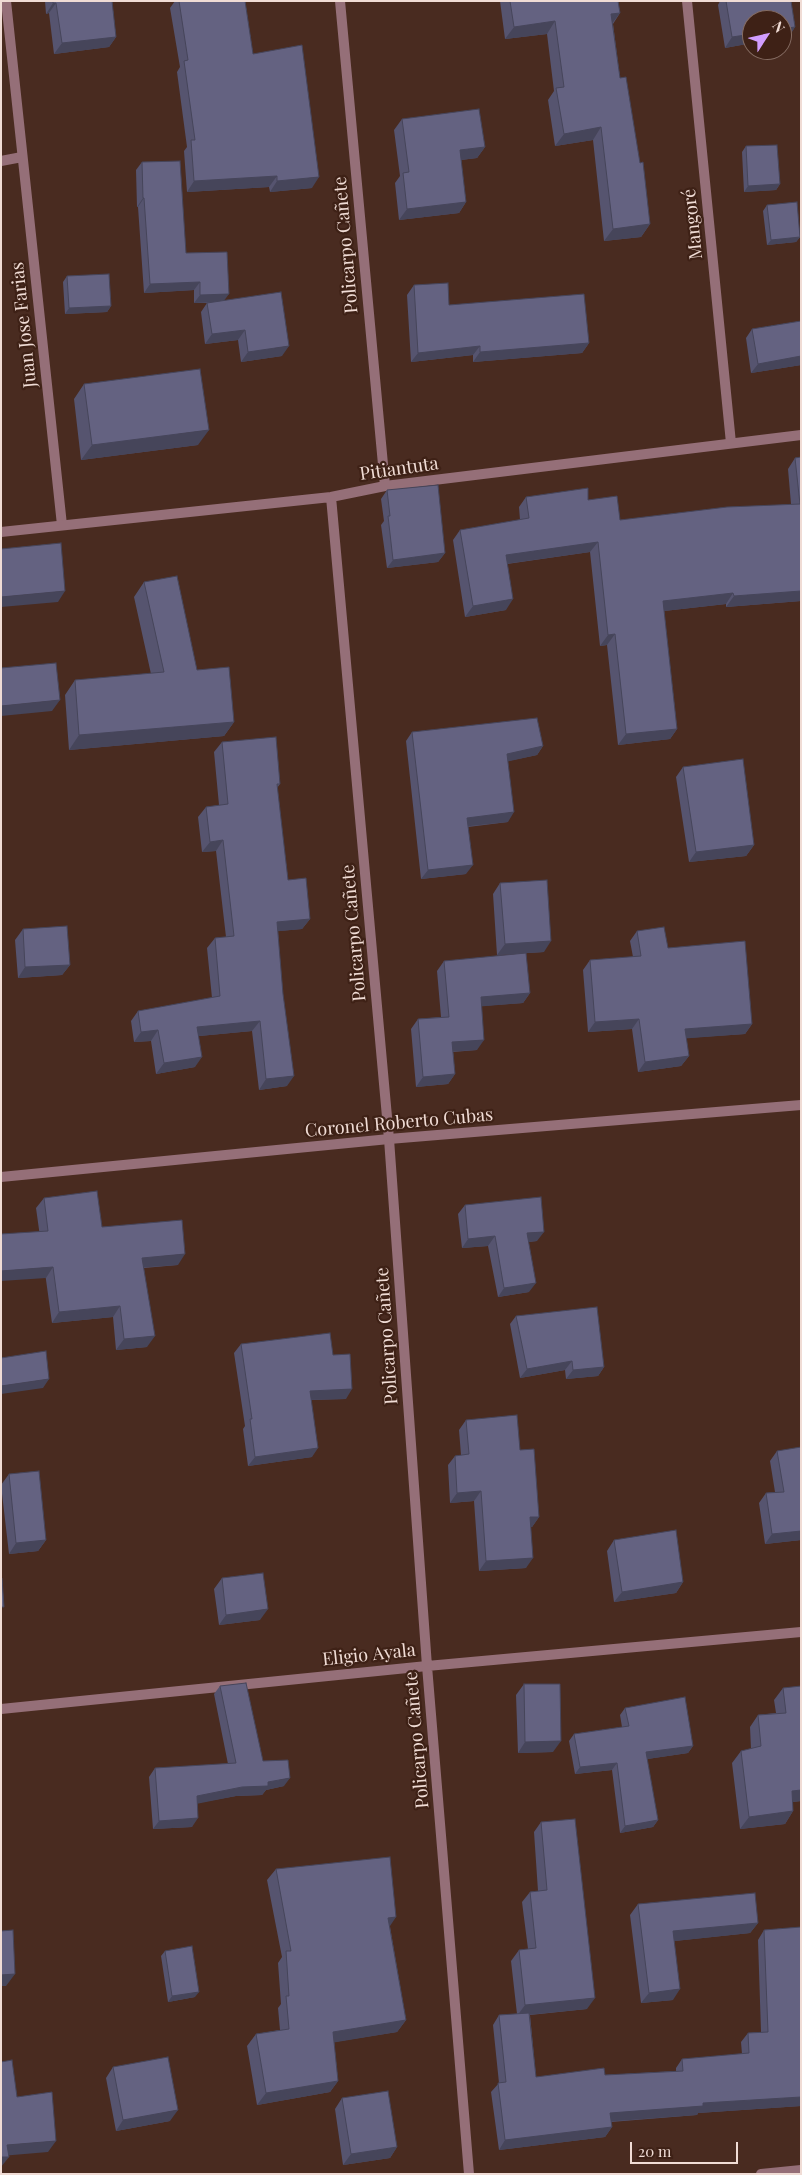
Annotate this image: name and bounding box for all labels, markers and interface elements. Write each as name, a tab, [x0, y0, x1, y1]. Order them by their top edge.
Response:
north arrow	[742, 10, 792, 60]
text: N	[768, 17, 790, 36]
street label: Policarpo Cañete	[329, 175, 363, 315]
street label: Mangoré	[679, 188, 707, 260]
street label: Juan Jose Farias	[7, 261, 41, 389]
street label: Pitiantuta	[358, 453, 440, 485]
street label: Policarpo Cañete	[337, 863, 371, 1003]
street label: Coronel Roberto Cubas	[304, 1104, 494, 1142]
street label: Policarpo Cañete	[371, 1267, 403, 1405]
street label: Eligio Ayala	[321, 1639, 417, 1671]
street label: Policarpo Cañete	[400, 1670, 434, 1810]
scale bar	[632, 2132, 740, 2164]
text: 20 m	[638, 2141, 671, 2161]

